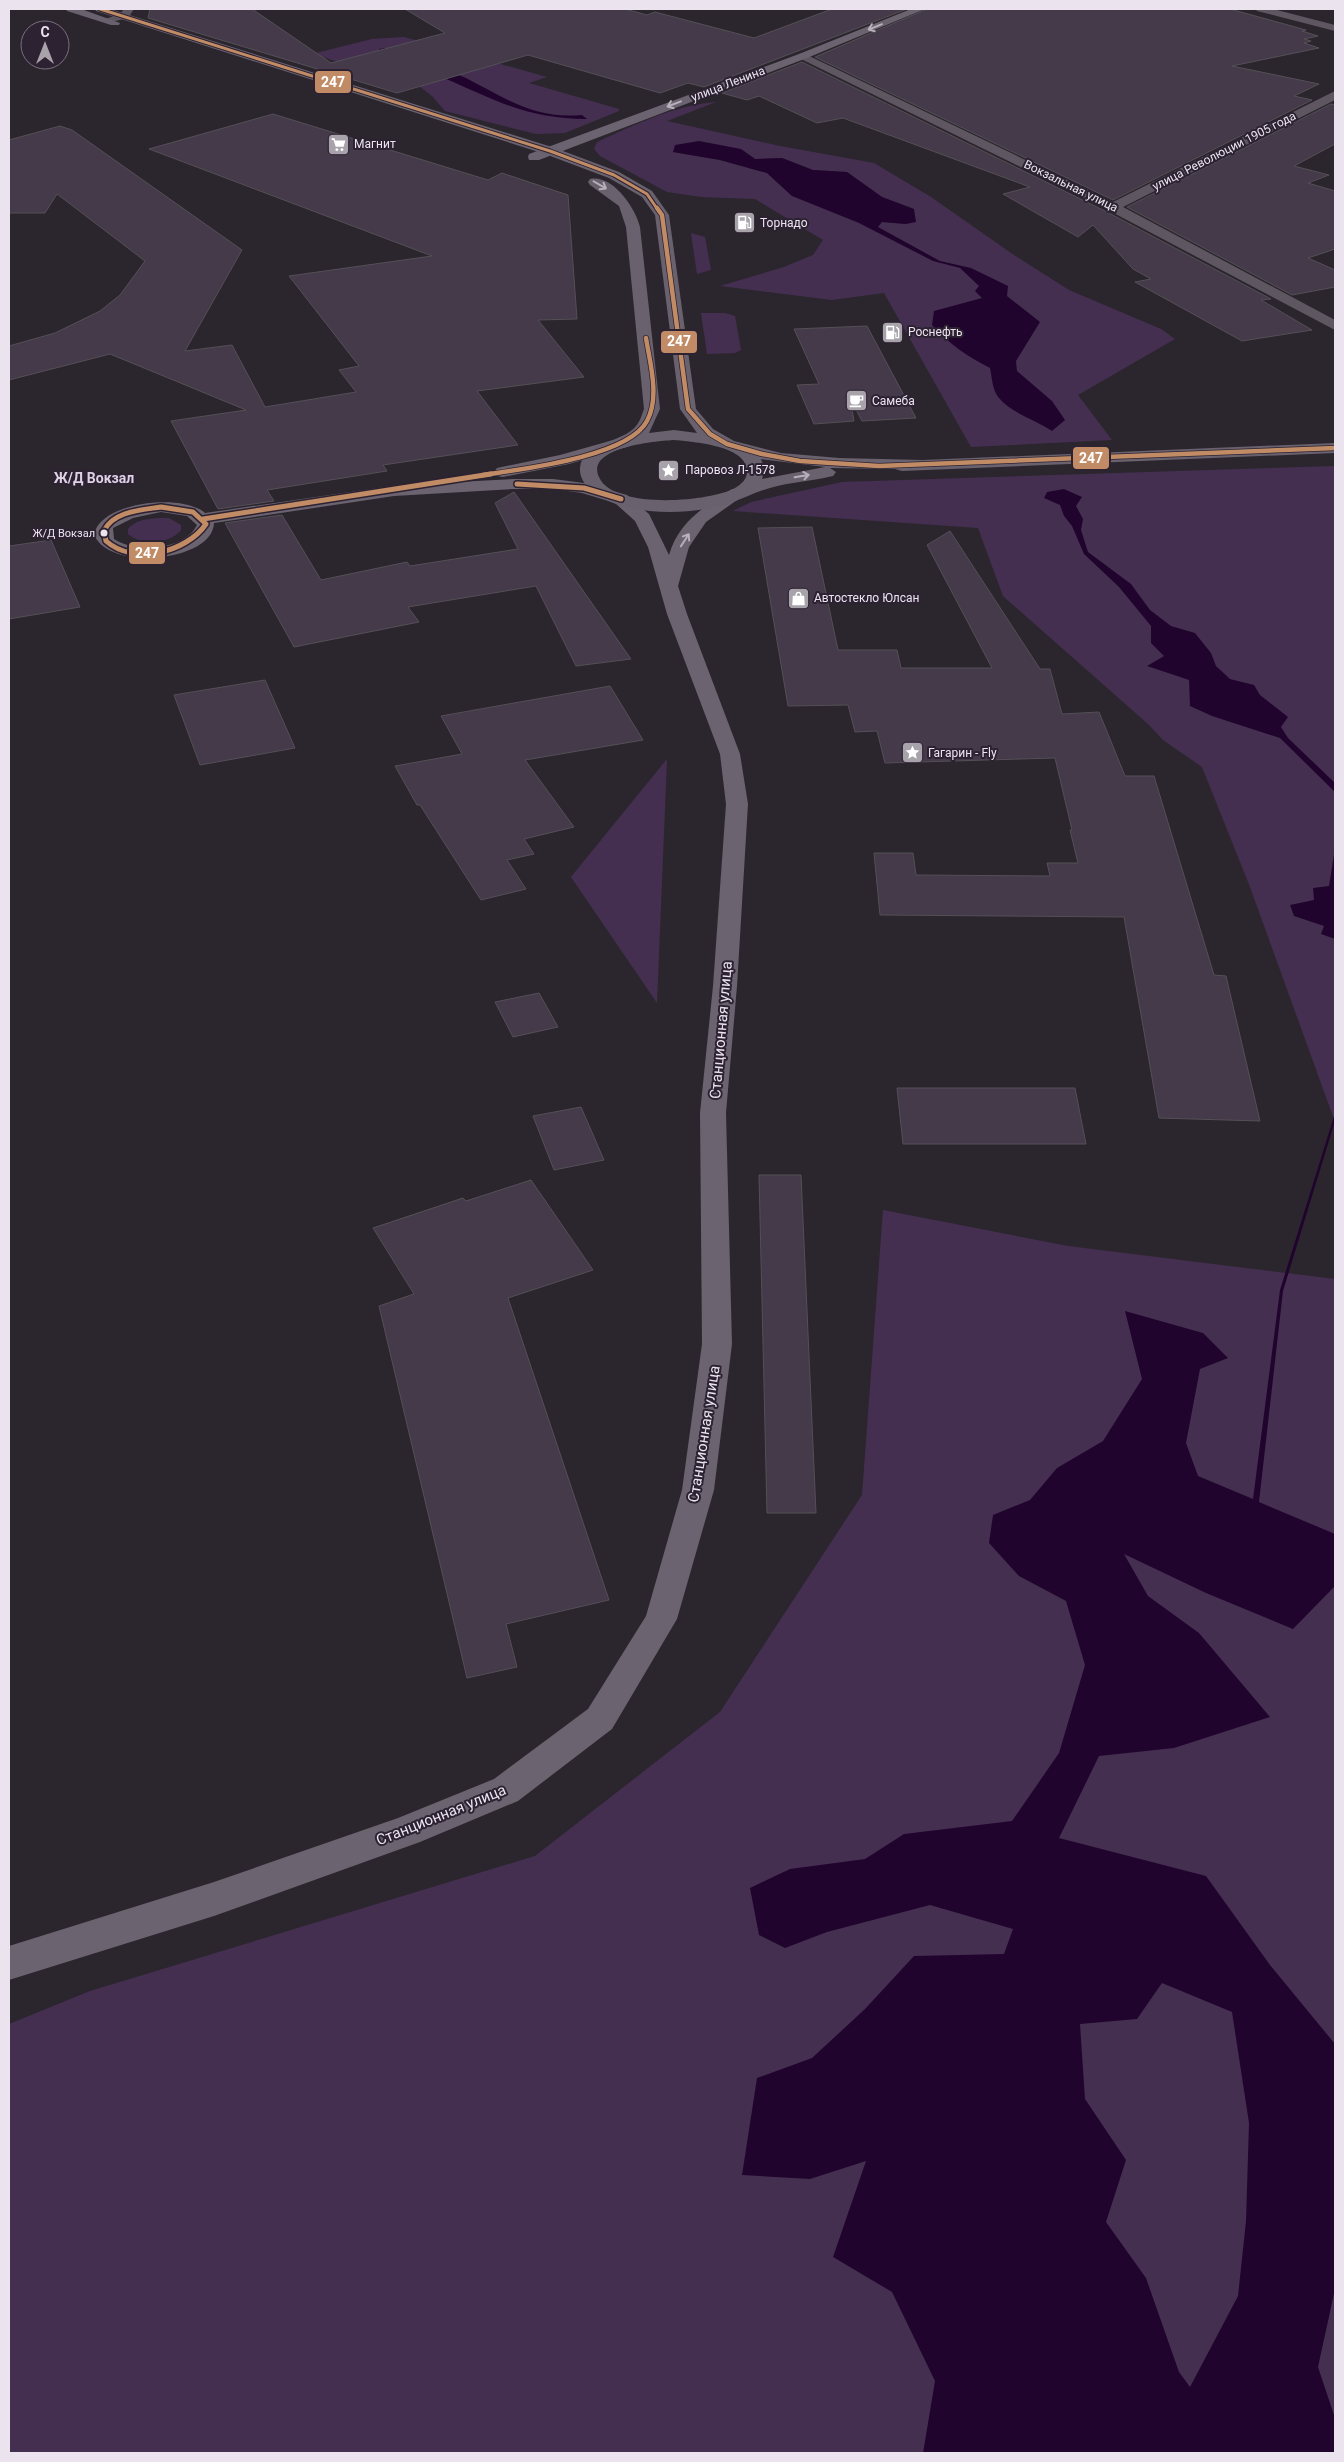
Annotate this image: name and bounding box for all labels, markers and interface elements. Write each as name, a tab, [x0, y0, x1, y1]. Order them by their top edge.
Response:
north arrow	[20, 20, 70, 70]
one-way arrow	[868, 23, 883, 32]
text: С	[40, 24, 50, 40]
street label: улица Ленина	[689, 63, 767, 105]
line badge: 247	[314, 70, 352, 94]
text: 247	[321, 74, 345, 90]
one-way arrow	[667, 100, 682, 109]
street label: улица Революции 1905 года	[1150, 109, 1298, 193]
supermarket icon: Магнит	[326, 132, 350, 156]
place label: Магнит	[354, 137, 396, 151]
street label: Вокзальная улица	[1022, 157, 1120, 215]
one-way arrow	[593, 180, 607, 190]
fuel station icon: Торнадо	[732, 211, 756, 235]
place label: Торнадо	[760, 216, 808, 230]
fuel station icon: Роснефть	[880, 320, 904, 344]
place label: Роснефть	[908, 325, 962, 339]
line badge: 247	[660, 330, 698, 354]
text: 247	[667, 333, 691, 349]
cafe icon: Самеба	[844, 389, 868, 413]
place label: Самеба	[872, 394, 915, 408]
line badge: 247	[1072, 446, 1110, 470]
text: 247	[1079, 450, 1103, 466]
place icon: Паровоз Л-1578	[657, 458, 681, 482]
place label: Паровоз Л-1578	[685, 463, 775, 477]
district label: Ж/Д Вокзал	[54, 470, 134, 486]
one-way arrow	[793, 470, 809, 480]
place label: Ж/Д Вокзал	[32, 527, 95, 540]
marker: Ж/Д Вокзал	[99, 528, 109, 538]
one-way arrow	[680, 533, 690, 547]
line badge: 247	[128, 541, 166, 565]
text: 247	[135, 545, 159, 561]
shop icon: Автостекло Юлсан	[786, 586, 810, 610]
place label: Автостекло Юлсан	[814, 591, 919, 605]
place icon: Гагарин - Fly	[900, 741, 924, 765]
place label: Гагарин - Fly	[928, 746, 997, 760]
street label: Станционная улица	[706, 960, 736, 1100]
street label: Станционная улица	[684, 1364, 724, 1504]
street label: Станционная улица	[373, 1781, 509, 1849]

